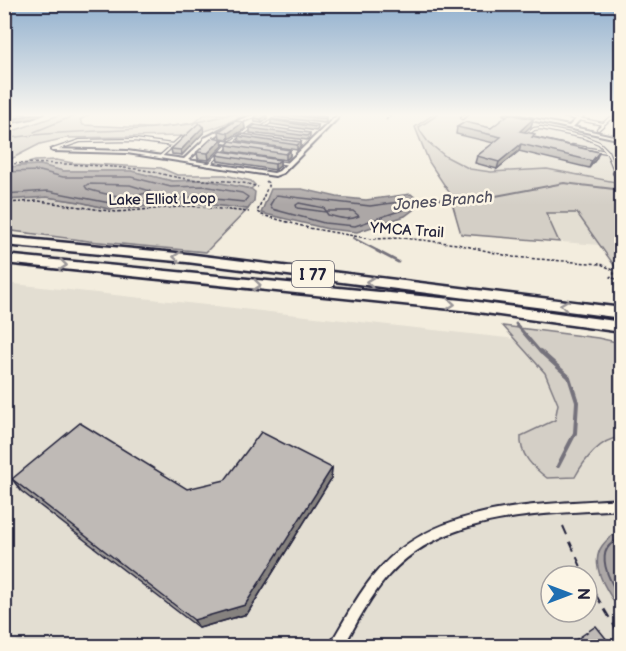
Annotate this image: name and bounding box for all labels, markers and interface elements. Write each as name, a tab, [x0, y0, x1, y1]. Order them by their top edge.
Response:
water label: Jones Branch	[392, 188, 494, 215]
street label: Lake Elliot Loop	[108, 189, 216, 210]
street label: YMCA Trail	[368, 218, 444, 243]
one-way arrow	[172, 251, 181, 264]
one-way arrow	[58, 258, 67, 271]
road number: I 77	[292, 261, 334, 287]
one-way arrow	[365, 276, 375, 288]
one-way arrow	[252, 278, 261, 291]
one-way arrow	[446, 297, 455, 310]
one-way arrow	[559, 299, 568, 311]
north arrow	[539, 564, 599, 624]
text: N	[573, 588, 592, 600]

